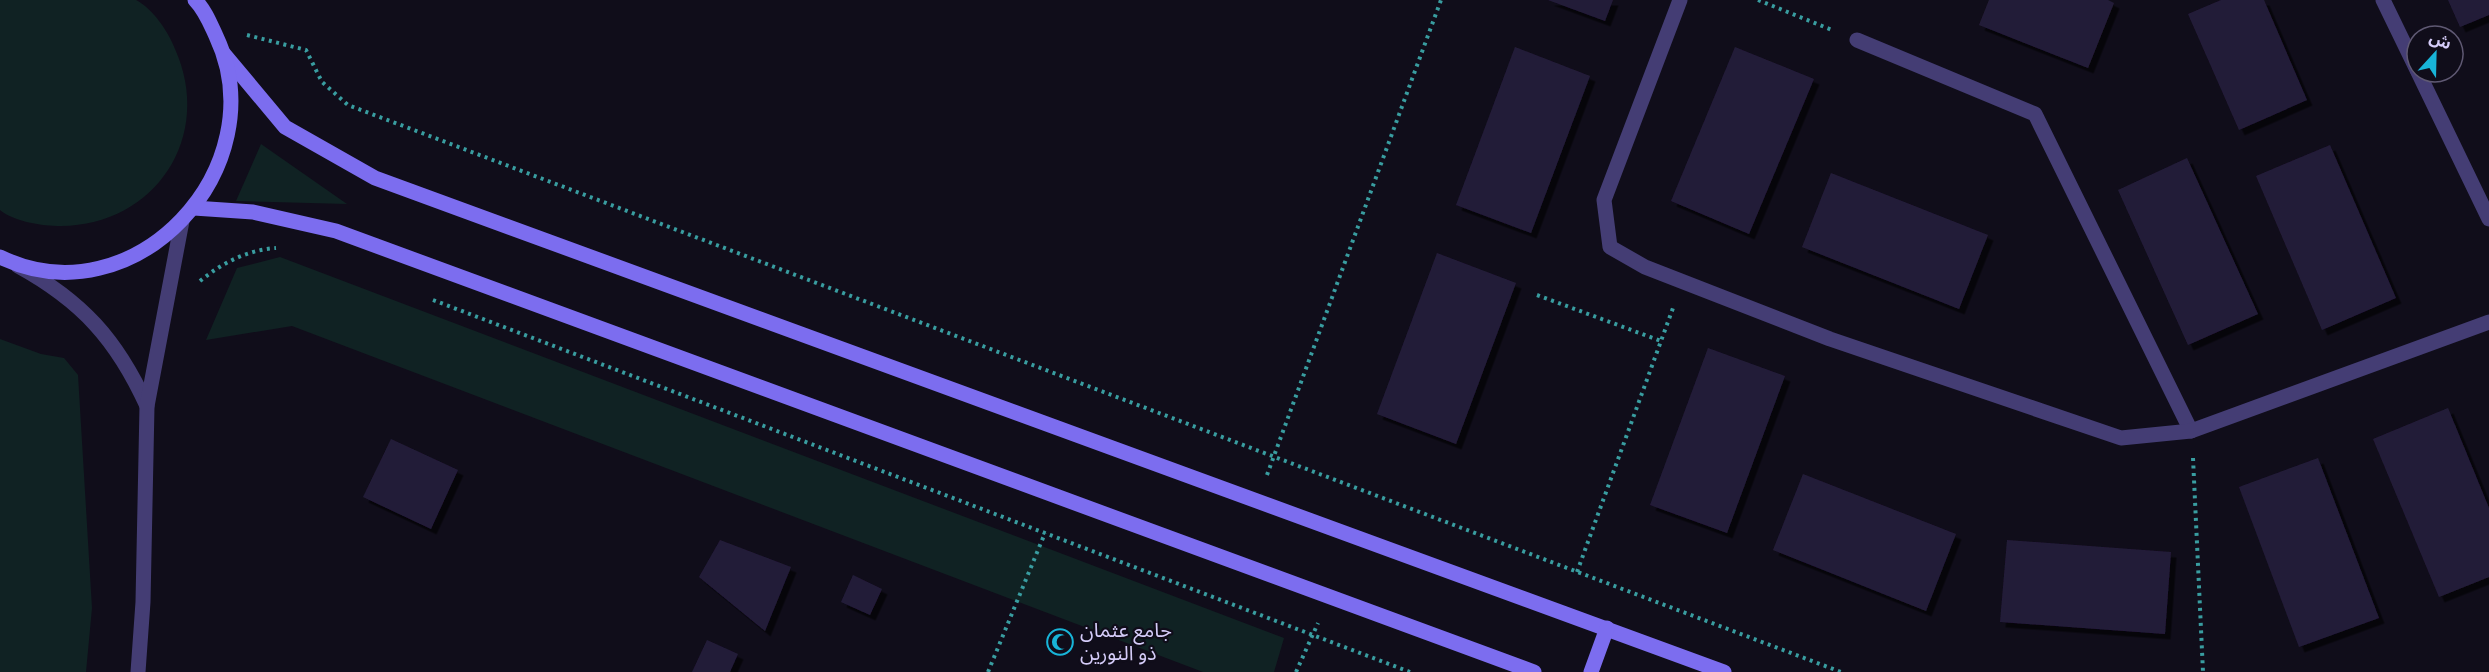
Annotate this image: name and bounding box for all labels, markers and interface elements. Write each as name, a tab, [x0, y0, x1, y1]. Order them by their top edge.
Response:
north arrow	[2405, 24, 2465, 84]
text: ش	[2427, 28, 2454, 53]
place label: جامع عثمان ذو النورين	[1080, 618, 1172, 665]
mosque icon: جامع عثمان ذو النورين	[1045, 627, 1075, 657]

